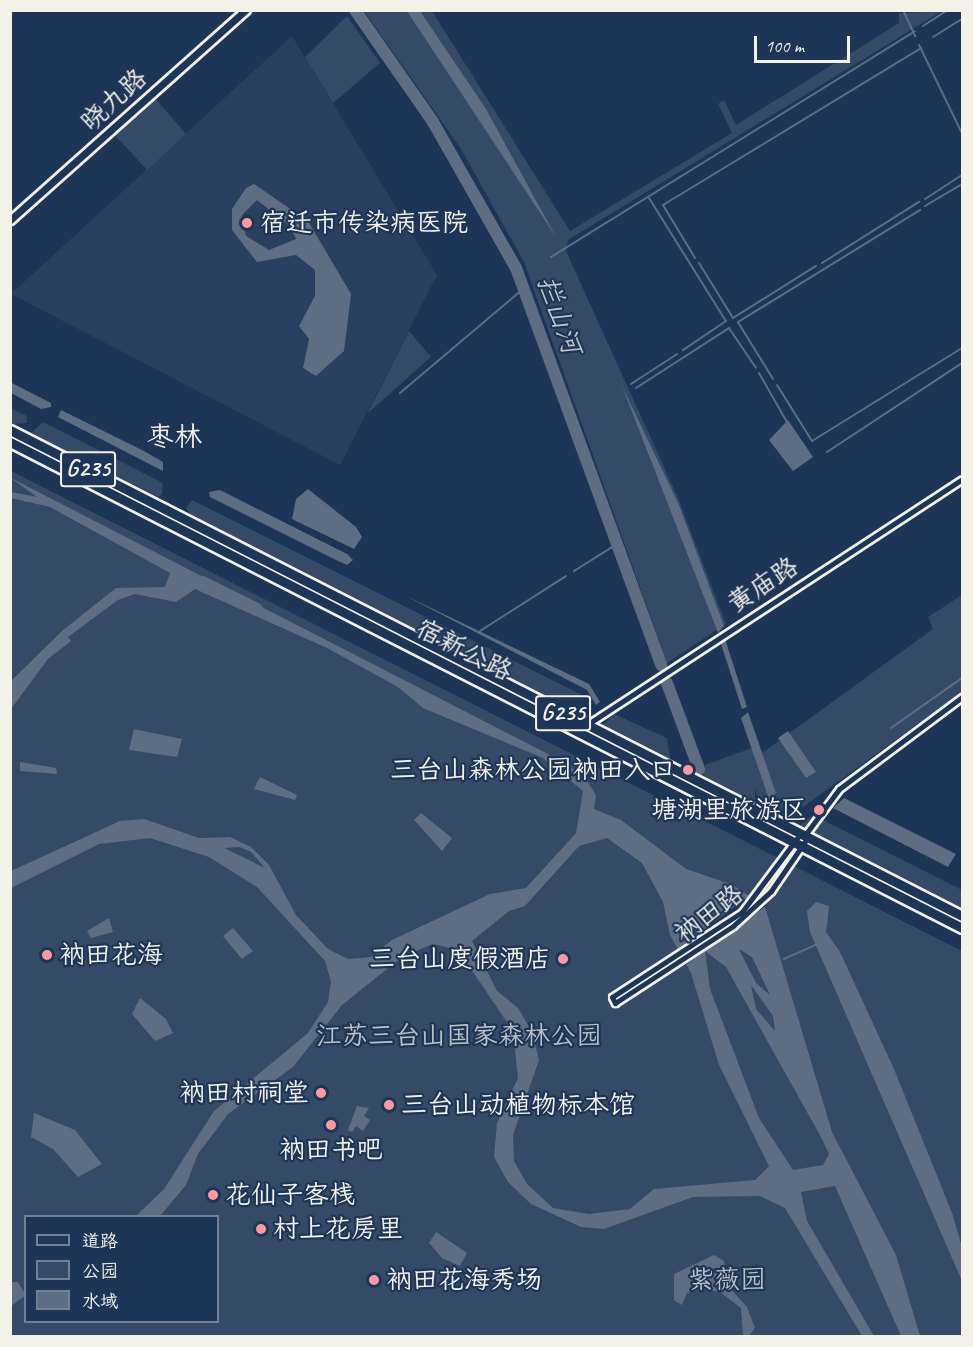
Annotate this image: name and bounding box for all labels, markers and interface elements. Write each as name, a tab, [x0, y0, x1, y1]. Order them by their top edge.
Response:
scale bar	[757, 24, 853, 62]
text: 100 m	[765, 35, 804, 57]
street label: 晓九路	[75, 62, 153, 138]
place label: 宿迁市传染病医院	[260, 207, 468, 239]
marker: 宿迁市传染病医院	[238, 214, 256, 232]
water label: 拦山河	[530, 271, 588, 359]
district label: 枣林	[146, 420, 202, 454]
road number: G235	[60, 448, 116, 490]
street label: 黄庙路	[722, 551, 804, 619]
street label: 宿新公路	[411, 612, 517, 688]
road number: G235	[534, 692, 592, 734]
place label: 三台山森林公园衲田入口	[390, 754, 676, 786]
marker: 三台山森林公园衲田入口	[681, 763, 695, 777]
place label: 塘湖里旅游区	[651, 794, 807, 826]
marker: 塘湖里旅游区	[812, 803, 826, 817]
street label: 衲田路	[668, 878, 750, 950]
place label: 衲田花海	[59, 939, 163, 971]
place label: 三台山度假酒店	[369, 943, 551, 975]
marker: 衲田花海	[40, 948, 54, 962]
marker: 三台山度假酒店	[556, 952, 570, 966]
park label: 江苏三台山国家森林公园	[316, 1020, 602, 1052]
place label: 衲田村祠堂	[179, 1077, 309, 1109]
marker: 衲田村祠堂	[314, 1086, 328, 1100]
place label: 三台山动植物标本馆	[401, 1089, 635, 1121]
marker: 三台山动植物标本馆	[382, 1098, 396, 1112]
marker: 衲田书吧	[324, 1118, 338, 1132]
place label: 衲田书吧	[279, 1134, 383, 1166]
place label: 花仙子客栈	[225, 1179, 355, 1211]
marker: 花仙子客栈	[206, 1188, 220, 1202]
place label: 村上花房里	[273, 1213, 403, 1245]
legend	[24, 1215, 219, 1323]
marker: 村上花房里	[254, 1222, 268, 1236]
text: 道路	[82, 1230, 118, 1252]
text: 公园	[82, 1260, 118, 1282]
place label: 衲田花海秀场	[386, 1264, 542, 1296]
park label: 紫薇园	[688, 1264, 766, 1296]
marker: 衲田花海秀场	[367, 1273, 381, 1287]
text: 水域	[82, 1290, 118, 1312]

